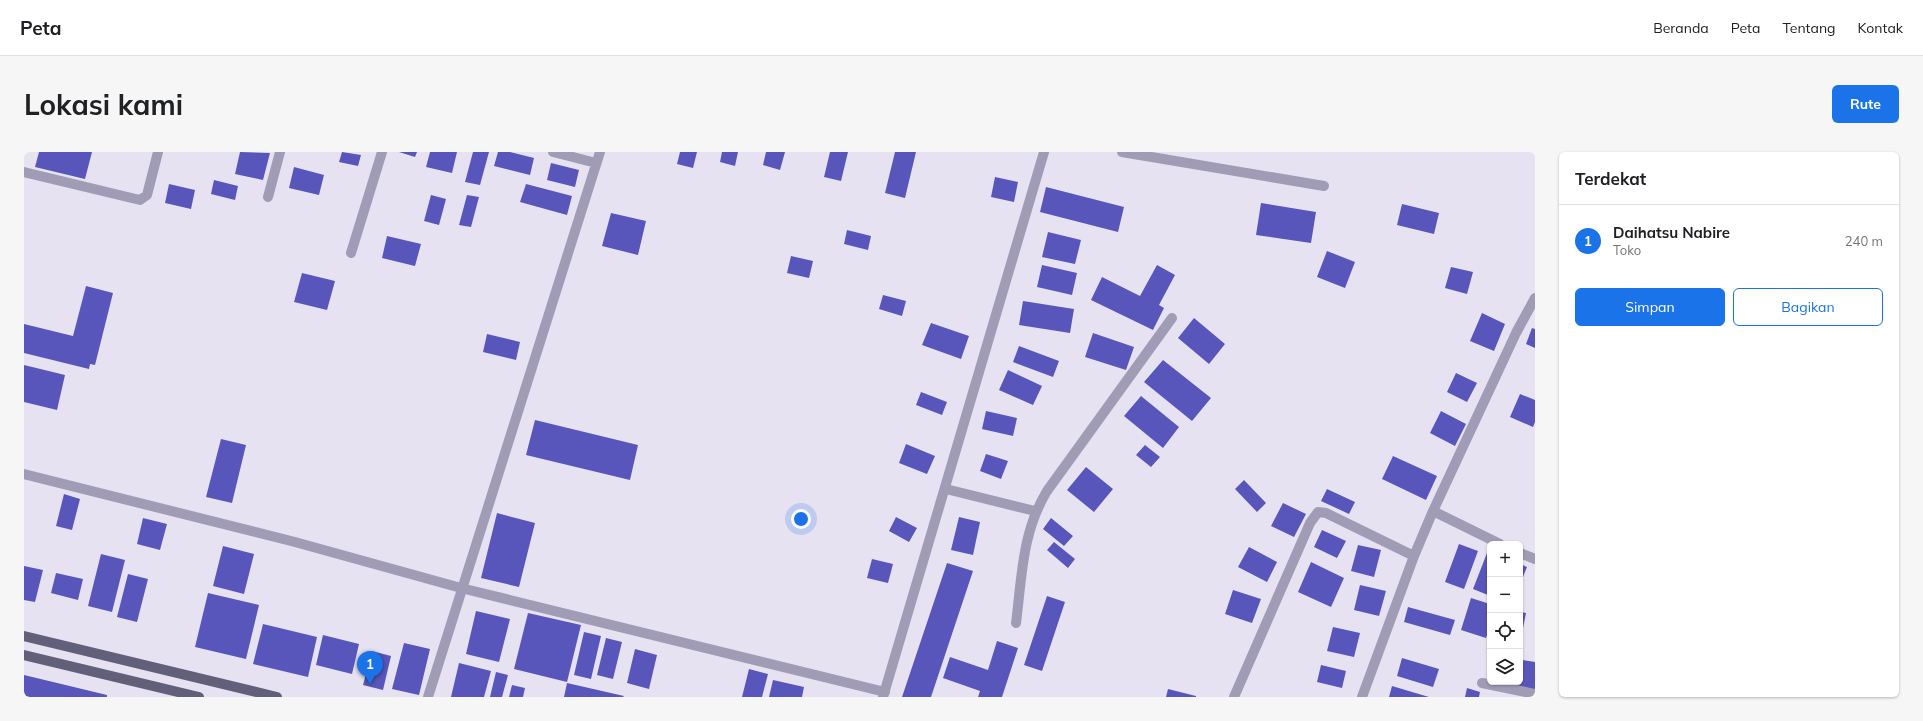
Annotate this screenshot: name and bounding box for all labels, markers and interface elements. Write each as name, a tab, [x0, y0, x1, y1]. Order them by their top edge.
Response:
text: Peta	[20, 16, 62, 40]
text: Beranda	[1653, 19, 1709, 37]
text: Peta	[1731, 19, 1760, 37]
text: Tentang	[1782, 19, 1836, 37]
text: Kontak	[1858, 19, 1903, 37]
button: Rute	[1832, 85, 1899, 123]
text: Lokasi kami	[24, 87, 183, 122]
text: Terdekat	[1575, 168, 1646, 189]
text: Daihatsu Nabire	[1613, 223, 1730, 242]
text: 1	[1584, 233, 1592, 249]
text: 240 m	[1845, 233, 1883, 249]
text: Toko	[1613, 242, 1641, 258]
button: Simpan	[1575, 288, 1725, 326]
button: Bagikan	[1733, 288, 1883, 326]
your location	[791, 509, 811, 529]
map controls	[1487, 541, 1523, 685]
button: +	[1487, 541, 1523, 577]
button: −	[1487, 577, 1523, 613]
button: locate	[1487, 613, 1523, 649]
button: layers	[1487, 649, 1523, 685]
pin: 1	[357, 651, 383, 684]

